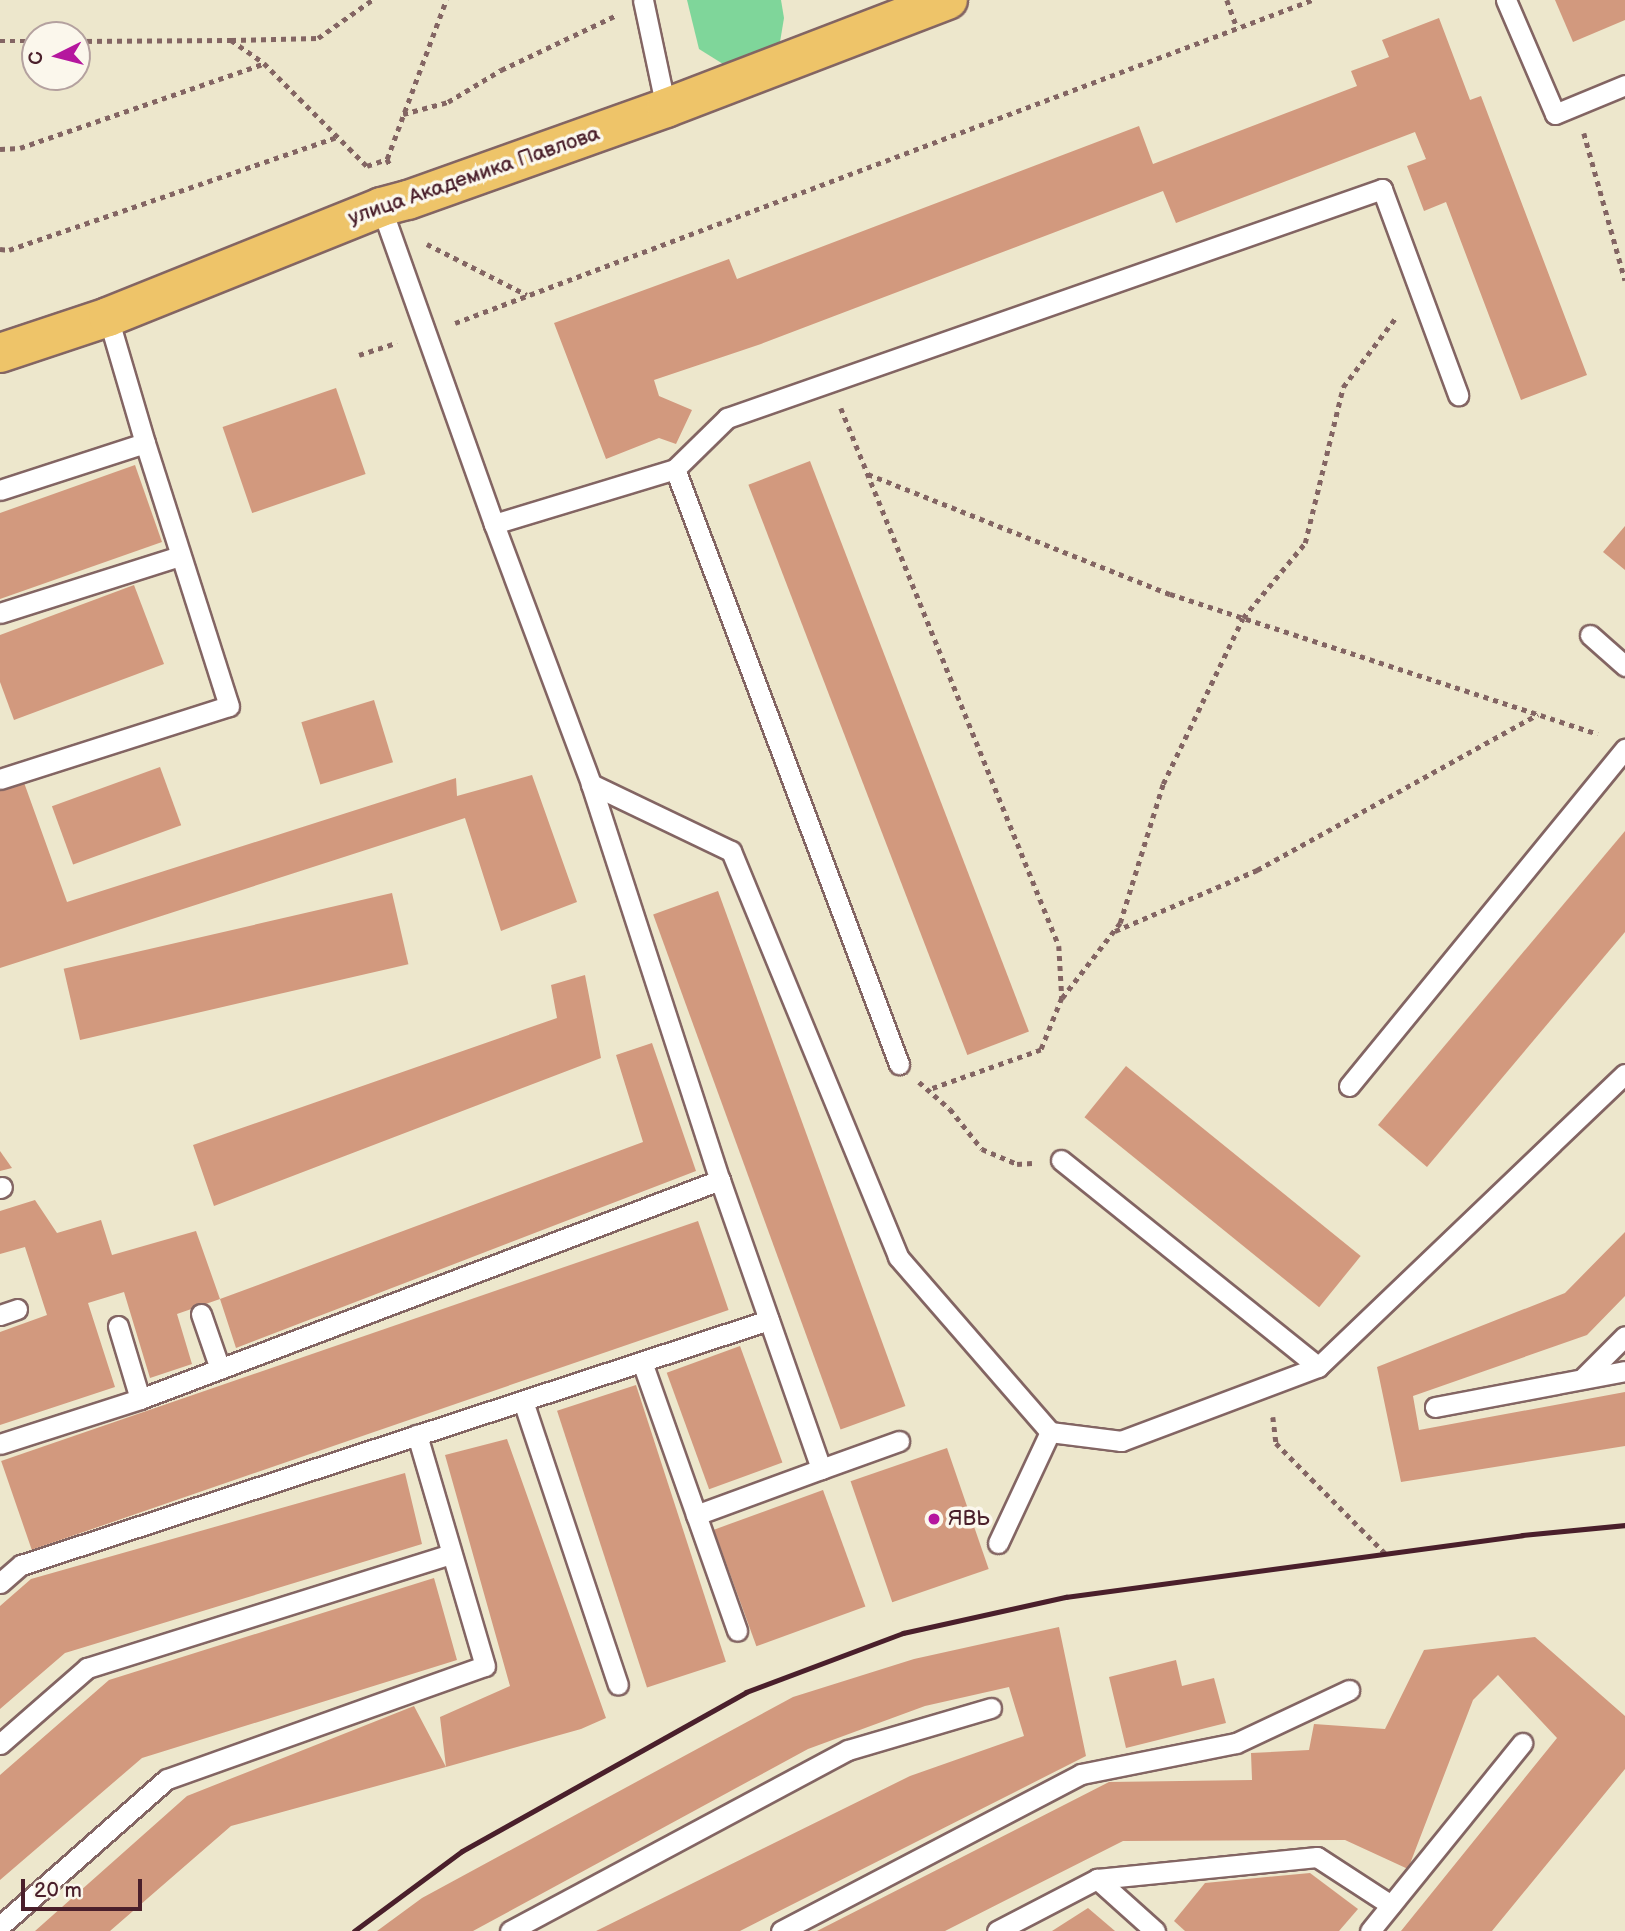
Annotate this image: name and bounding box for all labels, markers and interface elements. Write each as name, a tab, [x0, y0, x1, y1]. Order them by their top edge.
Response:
north arrow	[21, 21, 91, 91]
text: С	[24, 50, 49, 66]
street label: улица Академика Павлова	[345, 121, 603, 231]
place label: ЯВЬ	[948, 1506, 990, 1532]
marker: ЯВЬ	[926, 1511, 942, 1527]
scale bar	[24, 1864, 145, 1908]
text: 20 m	[34, 1878, 82, 1903]

